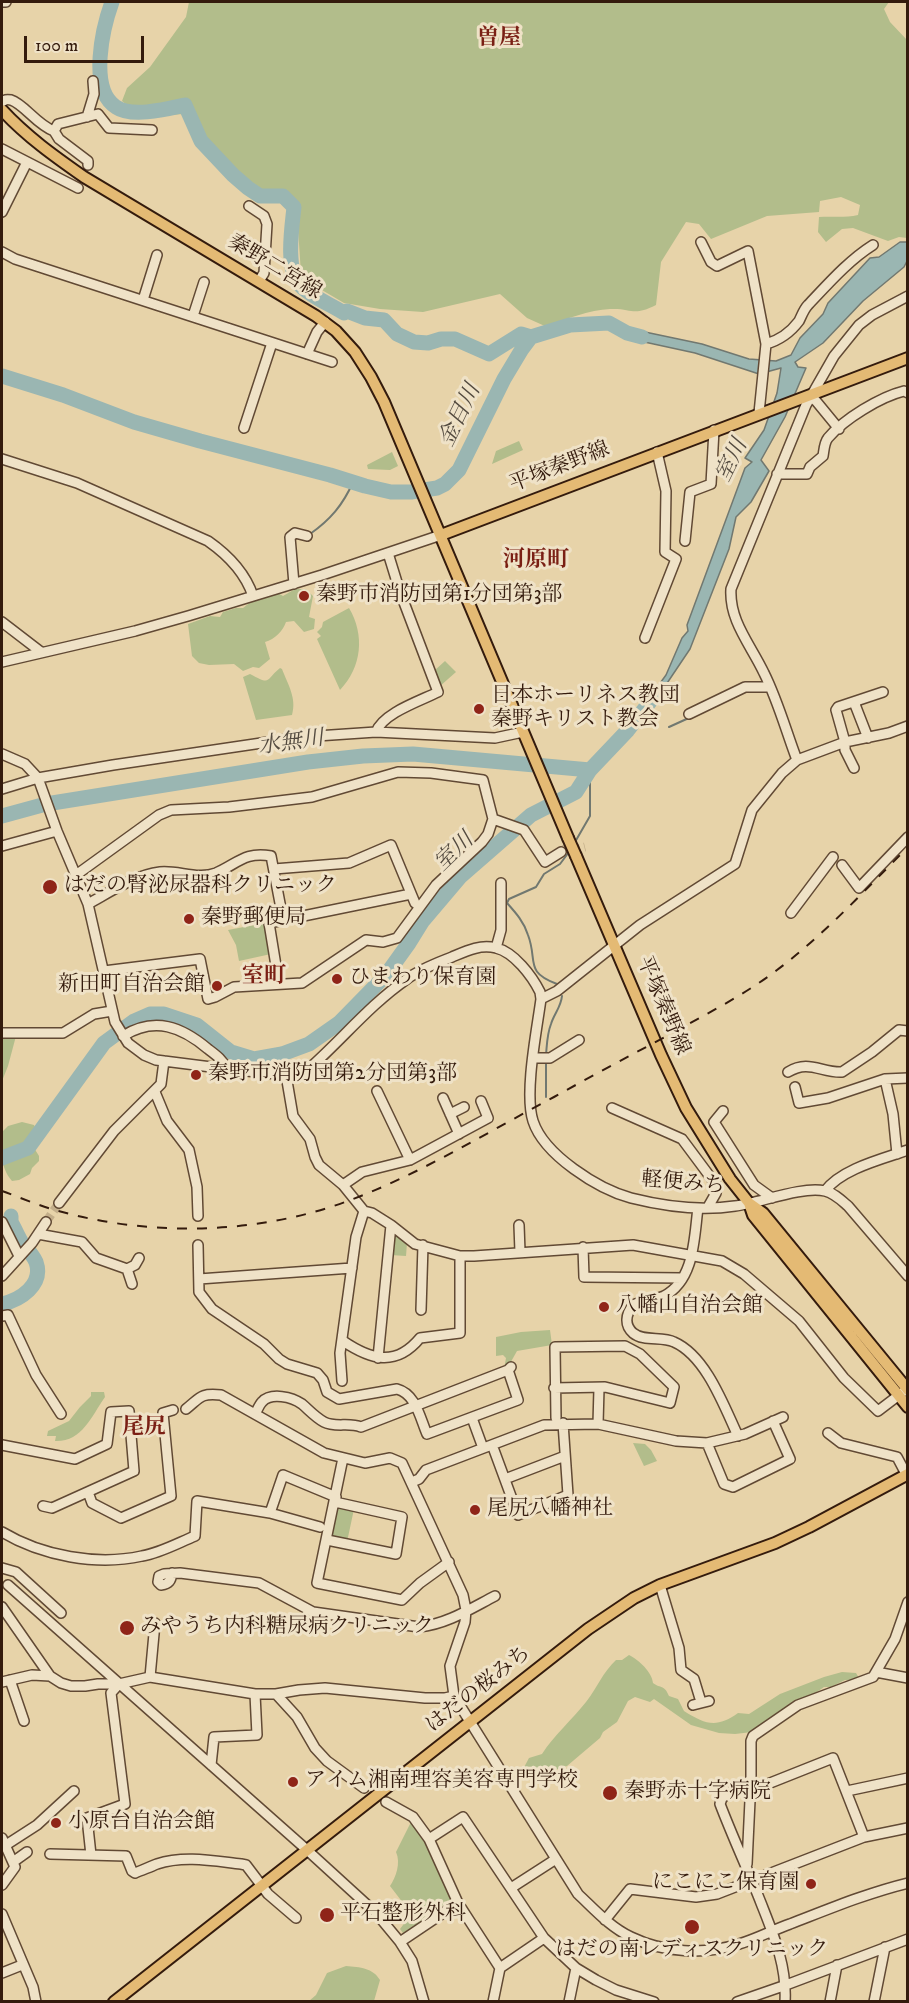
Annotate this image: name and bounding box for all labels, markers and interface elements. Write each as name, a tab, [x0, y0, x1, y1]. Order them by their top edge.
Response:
scale bar	[27, 24, 147, 62]
district label: 曽屋	[477, 26, 521, 52]
text: 100 m	[35, 35, 78, 57]
street label: 秦野二宮線	[223, 230, 325, 306]
water label: 金目川	[435, 381, 487, 451]
water label: 室川	[711, 435, 755, 487]
street label: 平塚秦野線	[506, 437, 614, 499]
district label: 河原町	[503, 548, 569, 574]
place label: 秦野市消防団第1分団第3部	[316, 583, 563, 609]
marker: 秦野市消防団第1分団第3部	[297, 589, 311, 603]
place label: 日本ホーリネス教団 秦野キリスト教会	[491, 684, 680, 734]
marker: 日本ホーリネス教団 秦野キリスト教会	[472, 702, 486, 716]
water label: 水無川	[256, 726, 326, 762]
water label: 室川	[430, 828, 480, 878]
place label: はだの腎泌尿器科クリニック	[64, 874, 337, 900]
marker: はだの腎泌尿器科クリニック	[41, 878, 59, 896]
place label: 秦野郵便局	[201, 906, 306, 932]
marker: 秦野郵便局	[182, 912, 196, 926]
street label: 平塚秦野線	[630, 953, 694, 1059]
district label: 室町	[242, 964, 286, 990]
place label: ひまわり保育園	[349, 966, 496, 992]
marker: ひまわり保育園	[330, 972, 344, 986]
place label: 新田町自治会館	[58, 973, 205, 999]
marker: 新田町自治会館	[210, 979, 224, 993]
place label: 秦野市消防団第2分団第3部	[208, 1062, 457, 1088]
marker: 秦野市消防団第2分団第3部	[189, 1068, 203, 1082]
street label: 軽便みち	[640, 1168, 726, 1200]
place label: 八幡山自治会館	[616, 1294, 763, 1320]
marker: 八幡山自治会館	[597, 1300, 611, 1314]
district label: 尾尻	[122, 1415, 166, 1441]
place label: 尾尻八幡神社	[487, 1497, 613, 1523]
marker: 尾尻八幡神社	[468, 1503, 482, 1517]
place label: みやうち内科糖尿病クリニック	[140, 1615, 434, 1641]
marker: みやうち内科糖尿病クリニック	[118, 1619, 136, 1637]
street label: はだの桜みち	[422, 1641, 536, 1739]
place label: アイム湘南理容美容専門学校	[305, 1769, 578, 1795]
marker: アイム湘南理容美容専門学校	[286, 1775, 300, 1789]
place label: 秦野赤十字病院	[624, 1780, 771, 1806]
marker: 秦野赤十字病院	[601, 1784, 619, 1802]
place label: 小原台自治会館	[68, 1810, 215, 1836]
marker: 小原台自治会館	[49, 1816, 63, 1830]
place label: にこにこ保育園	[652, 1871, 799, 1897]
marker: にこにこ保育園	[804, 1877, 818, 1891]
place label: 平石整形外科	[340, 1902, 466, 1928]
marker: 平石整形外科	[318, 1906, 336, 1924]
marker: はだの南レディスクリニック	[683, 1918, 701, 1936]
place label: はだの南レディスクリニック	[556, 1938, 828, 1964]

